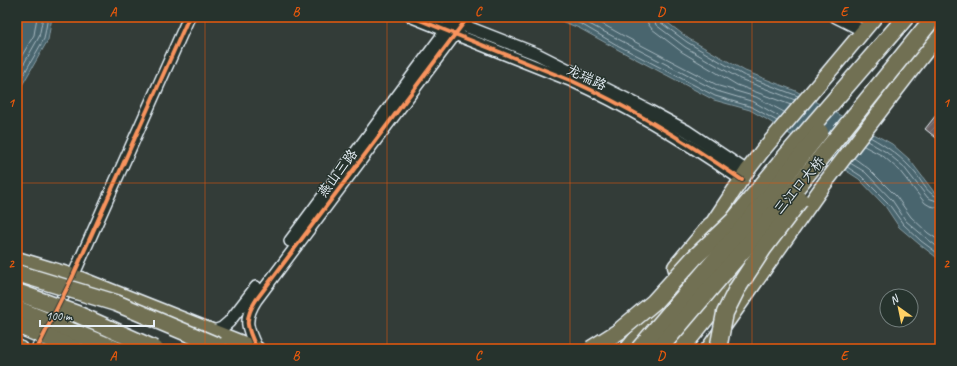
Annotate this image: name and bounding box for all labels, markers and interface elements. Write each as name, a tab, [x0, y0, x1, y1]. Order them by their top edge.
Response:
text: A	[110, 4, 118, 20]
text: B	[293, 4, 301, 20]
text: C	[475, 4, 483, 20]
text: D	[657, 4, 666, 20]
text: E	[841, 4, 850, 20]
street label: 龙瑞路	[564, 61, 609, 94]
text: 1	[8, 95, 16, 111]
text: 1	[943, 95, 951, 111]
street label: 燕山三路	[314, 146, 361, 201]
street label: 三江口大桥	[770, 153, 828, 218]
text: 2	[8, 256, 15, 272]
text: 2	[943, 256, 950, 272]
north arrow	[879, 288, 919, 328]
text: N	[887, 291, 902, 307]
scale bar	[40, 302, 154, 328]
text: 100 m	[46, 308, 73, 324]
text: A	[110, 348, 118, 364]
text: B	[293, 348, 301, 364]
text: C	[475, 348, 483, 364]
text: D	[657, 348, 666, 364]
text: E	[841, 348, 850, 364]

